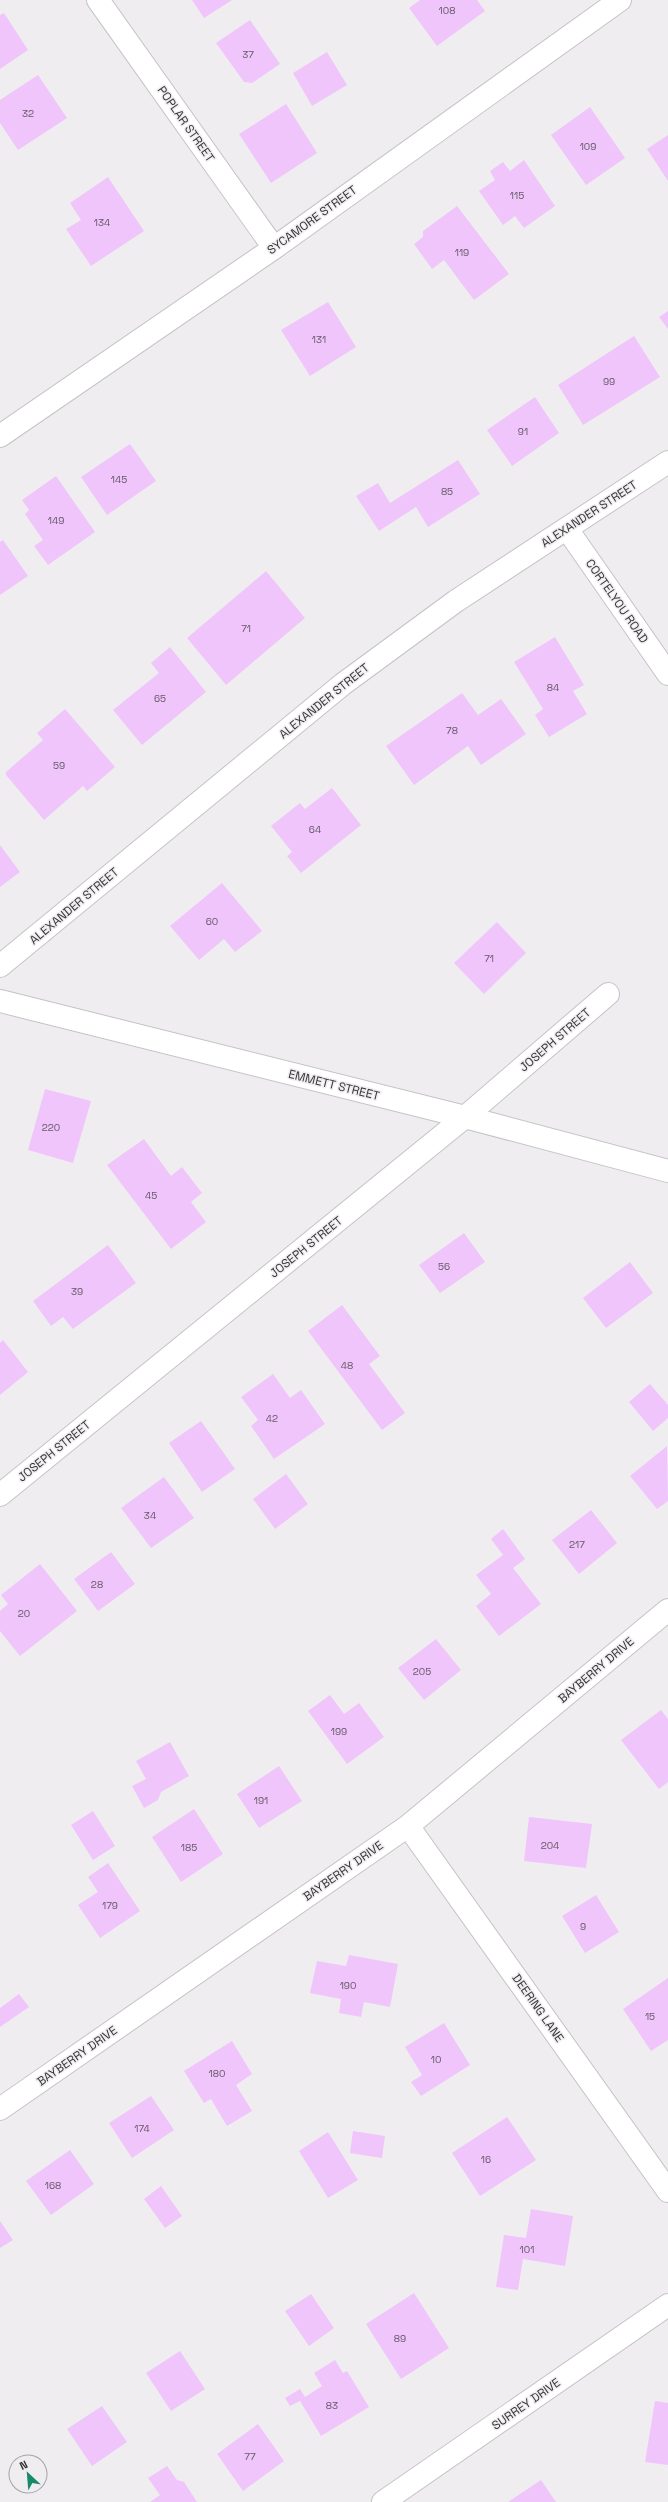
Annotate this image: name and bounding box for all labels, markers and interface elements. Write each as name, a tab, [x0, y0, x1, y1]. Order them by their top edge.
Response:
house number: 108	[439, 4, 455, 17]
house number: 37	[242, 48, 254, 61]
street label: POPLAR STREET	[154, 83, 218, 165]
house number: 32	[22, 107, 34, 120]
house number: 109	[580, 140, 596, 153]
street label: SYCAMORE STREET	[264, 182, 360, 258]
house number: 115	[510, 189, 524, 202]
house number: 134	[94, 216, 110, 229]
house number: 119	[455, 246, 469, 259]
house number: 131	[312, 333, 326, 346]
house number: 99	[603, 375, 615, 388]
house number: 91	[518, 425, 528, 438]
house number: 145	[111, 473, 127, 486]
street label: ALEXANDER STREET	[538, 477, 640, 551]
house number: 85	[441, 485, 453, 498]
house number: 149	[48, 514, 64, 527]
street label: CORTELYOU ROAD	[582, 556, 652, 646]
house number: 71	[241, 622, 251, 635]
street label: ALEXANDER STREET	[276, 660, 372, 742]
house number: 84	[547, 681, 559, 694]
house number: 65	[154, 692, 166, 705]
house number: 78	[446, 724, 458, 737]
house number: 59	[53, 759, 65, 772]
house number: 64	[309, 823, 321, 836]
street label: ALEXANDER STREET	[26, 864, 122, 948]
house number: 60	[206, 915, 218, 928]
house number: 71	[484, 952, 494, 965]
street label: JOSEPH STREET	[516, 1005, 594, 1075]
street label: EMMETT STREET	[287, 1066, 381, 1104]
house number: 220	[42, 1121, 60, 1134]
house number: 45	[145, 1189, 157, 1202]
street label: JOSEPH STREET	[266, 1213, 346, 1281]
house number: 56	[438, 1260, 450, 1273]
house number: 39	[71, 1285, 83, 1298]
house number: 48	[341, 1359, 353, 1372]
house number: 42	[266, 1412, 278, 1425]
street label: JOSEPH STREET	[14, 1417, 94, 1485]
house number: 34	[144, 1509, 156, 1522]
house number: 217	[569, 1538, 585, 1551]
house number: 28	[91, 1578, 103, 1591]
house number: 20	[18, 1607, 30, 1620]
street label: BAYBERRY DRIVE	[555, 1633, 637, 1706]
house number: 205	[413, 1665, 431, 1678]
house number: 199	[331, 1725, 347, 1738]
house number: 191	[254, 1794, 268, 1807]
street label: BAYBERRY DRIVE	[300, 1837, 386, 1905]
house number: 204	[541, 1839, 559, 1852]
house number: 185	[181, 1841, 197, 1854]
house number: 179	[102, 1899, 118, 1912]
house number: 9	[580, 1920, 586, 1933]
street label: DEERING LANE	[509, 1971, 568, 2045]
house number: 190	[340, 1979, 356, 1992]
house number: 15	[645, 2010, 655, 2023]
street label: BAYBERRY DRIVE	[34, 2022, 120, 2090]
house number: 10	[431, 2053, 441, 2066]
house number: 180	[209, 2067, 225, 2080]
house number: 174	[134, 2122, 150, 2135]
house number: 16	[481, 2153, 491, 2166]
house number: 168	[45, 2179, 61, 2192]
house number: 101	[520, 2243, 534, 2256]
house number: 89	[394, 2332, 406, 2345]
street label: SURREY DRIVE	[489, 2374, 564, 2434]
house number: 83	[326, 2399, 338, 2412]
house number: 77	[244, 2450, 256, 2463]
north arrow	[8, 2454, 48, 2494]
text: N	[17, 2457, 30, 2473]

